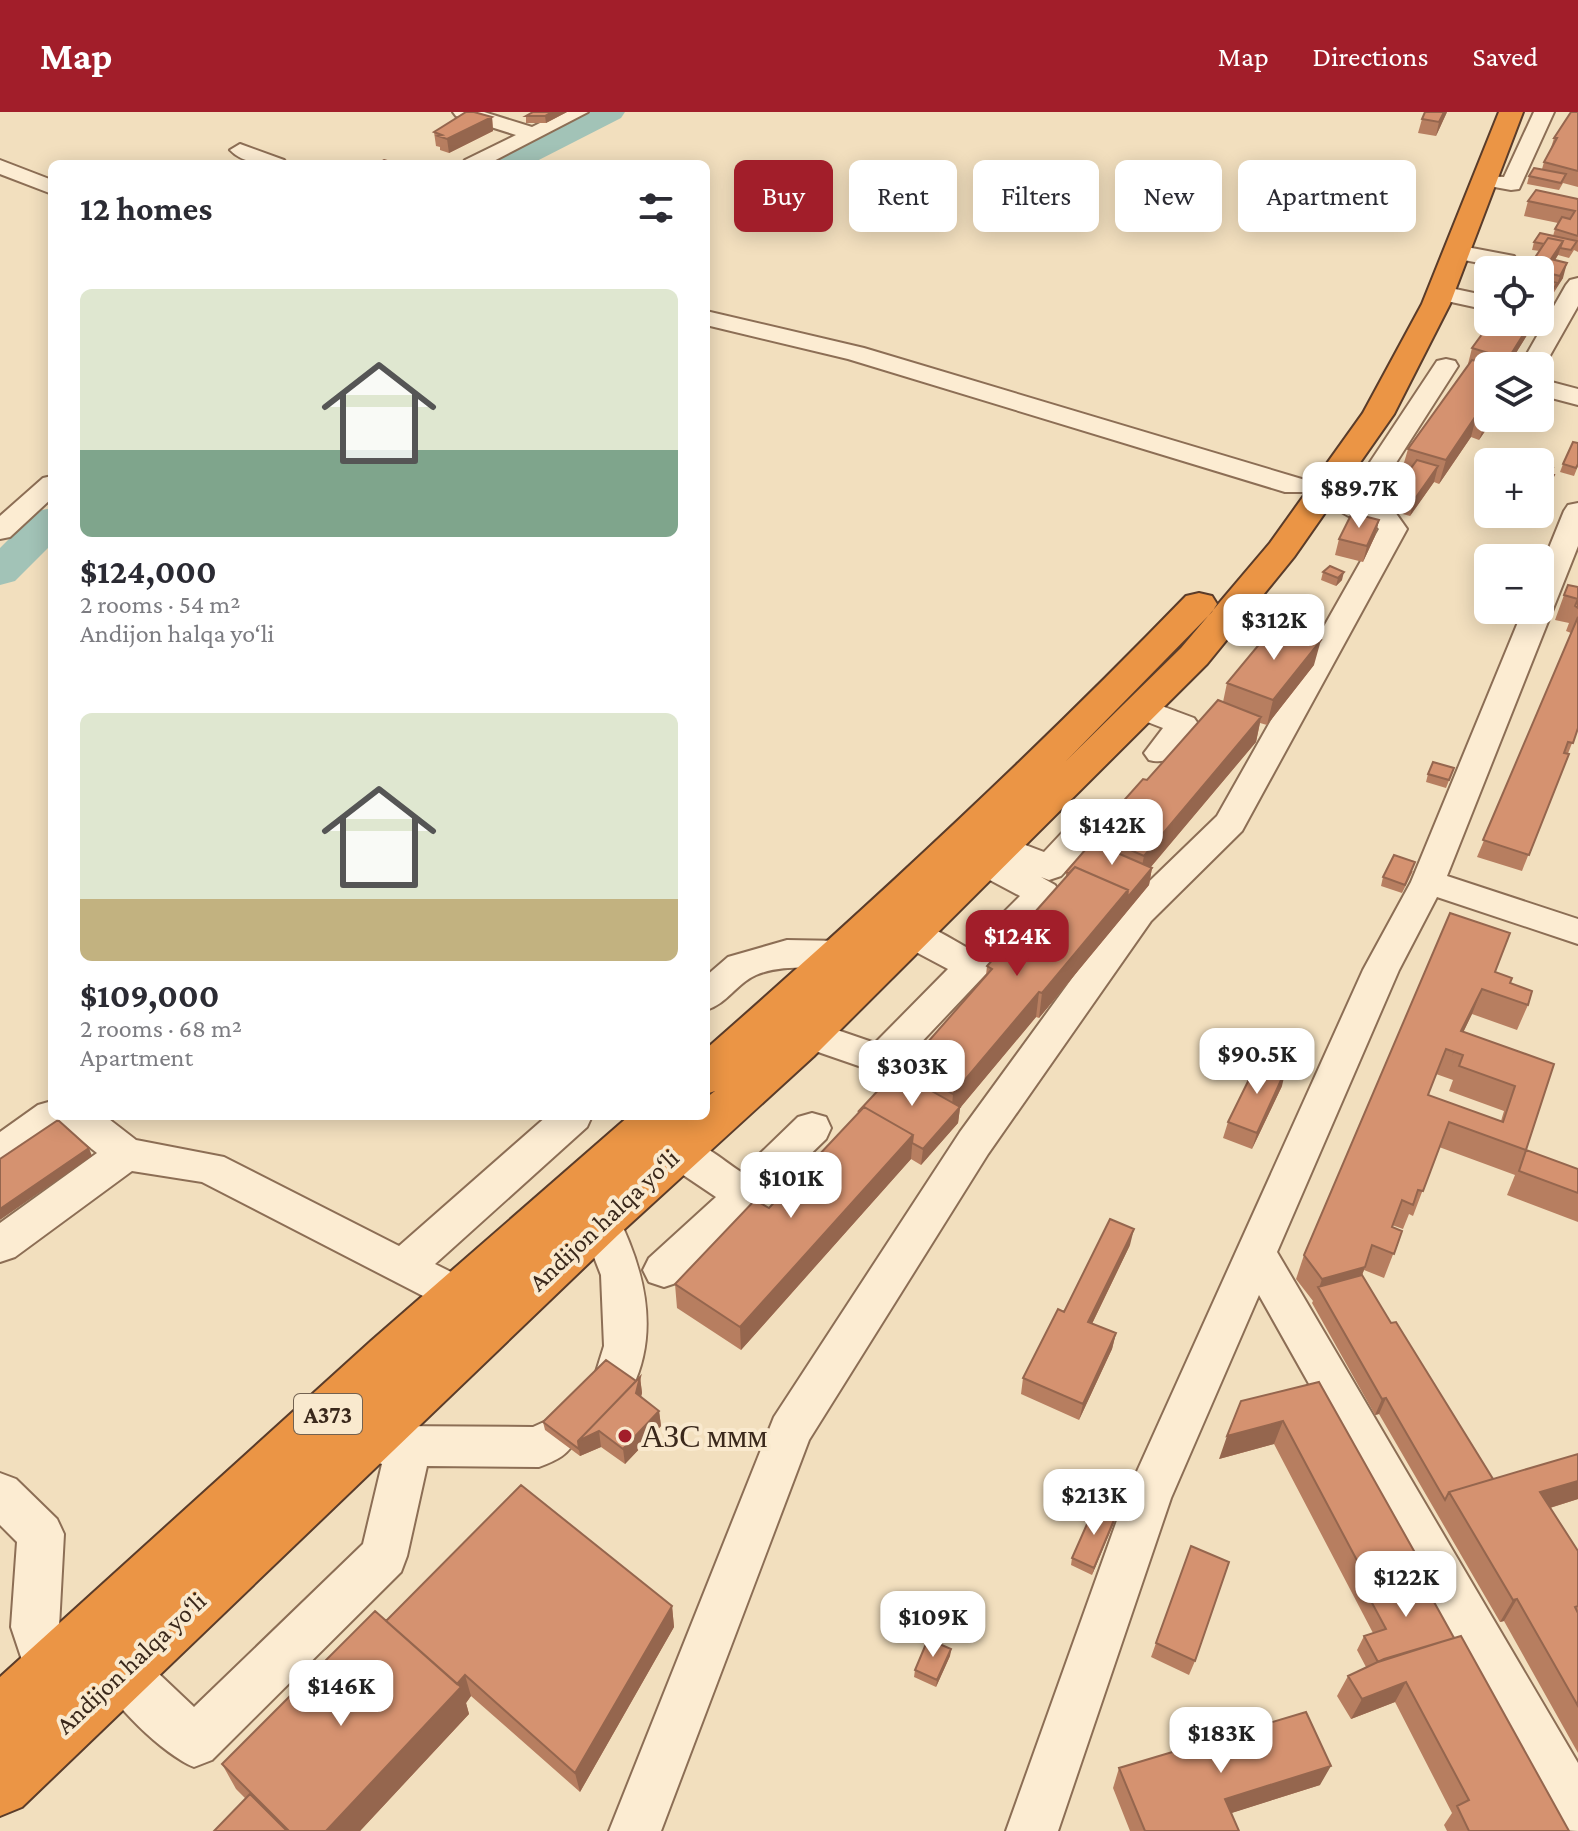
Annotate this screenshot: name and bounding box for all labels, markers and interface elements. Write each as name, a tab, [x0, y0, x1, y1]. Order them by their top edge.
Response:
text: Map	[40, 35, 113, 77]
text: Map	[1218, 41, 1269, 72]
text: Directions	[1313, 41, 1428, 72]
text: Saved	[1472, 41, 1538, 72]
chip: Buy	[734, 160, 833, 232]
chip: Rent	[849, 160, 957, 232]
chip: Filters	[973, 160, 1099, 232]
chip: New	[1115, 160, 1222, 232]
chip: Apartment	[1238, 160, 1416, 232]
icon: filters	[634, 186, 678, 230]
text: 12 homes	[80, 190, 212, 227]
map controls	[1474, 256, 1554, 624]
button: locate	[1474, 256, 1554, 336]
icon: home	[307, 341, 451, 485]
button: layers	[1474, 352, 1554, 432]
button: +	[1474, 448, 1554, 528]
pin: $89.7K	[1294, 462, 1424, 530]
text: $89.7K	[1320, 473, 1398, 502]
button: −	[1474, 544, 1554, 624]
text: $124,000	[80, 553, 217, 590]
text: 2 rooms · 54 m²	[80, 590, 240, 619]
pin: $312K	[1218, 594, 1330, 662]
text: $312K	[1241, 605, 1307, 634]
text: Andijon halqa yo‘li	[80, 619, 274, 648]
icon: home	[307, 765, 451, 909]
pin: $142K	[1056, 799, 1168, 867]
text: $142K	[1079, 810, 1145, 839]
pin: $124K	[961, 910, 1073, 978]
text: $124K	[984, 921, 1050, 950]
text: $109,000	[80, 977, 219, 1014]
text: 2 rooms · 68 m²	[80, 1014, 242, 1043]
pin: $90.5K	[1192, 1028, 1322, 1096]
text: $90.5K	[1218, 1039, 1296, 1068]
pin: $303K	[856, 1040, 968, 1108]
text: Apartment	[80, 1043, 193, 1072]
text: $303K	[877, 1051, 947, 1080]
street label: Andijon halqa yo‘li	[523, 1143, 685, 1297]
pin: $101K	[735, 1152, 847, 1220]
text: $101K	[759, 1163, 823, 1192]
road number: A373	[294, 1394, 362, 1434]
place label: АЗС ммм	[641, 1418, 767, 1454]
marker: АЗС ммм	[616, 1427, 634, 1445]
pin: $213K	[1038, 1469, 1150, 1537]
text: $213K	[1061, 1480, 1127, 1509]
pin: $122K	[1350, 1551, 1462, 1619]
text: $122K	[1373, 1562, 1439, 1591]
street label: Andijon halqa yo‘li	[50, 1586, 212, 1740]
pin: $109K	[877, 1591, 989, 1659]
text: $109K	[898, 1602, 968, 1631]
pin: $146K	[285, 1660, 397, 1728]
text: $146K	[307, 1671, 375, 1700]
pin: $183K	[1165, 1707, 1277, 1775]
text: $183K	[1188, 1718, 1255, 1747]

